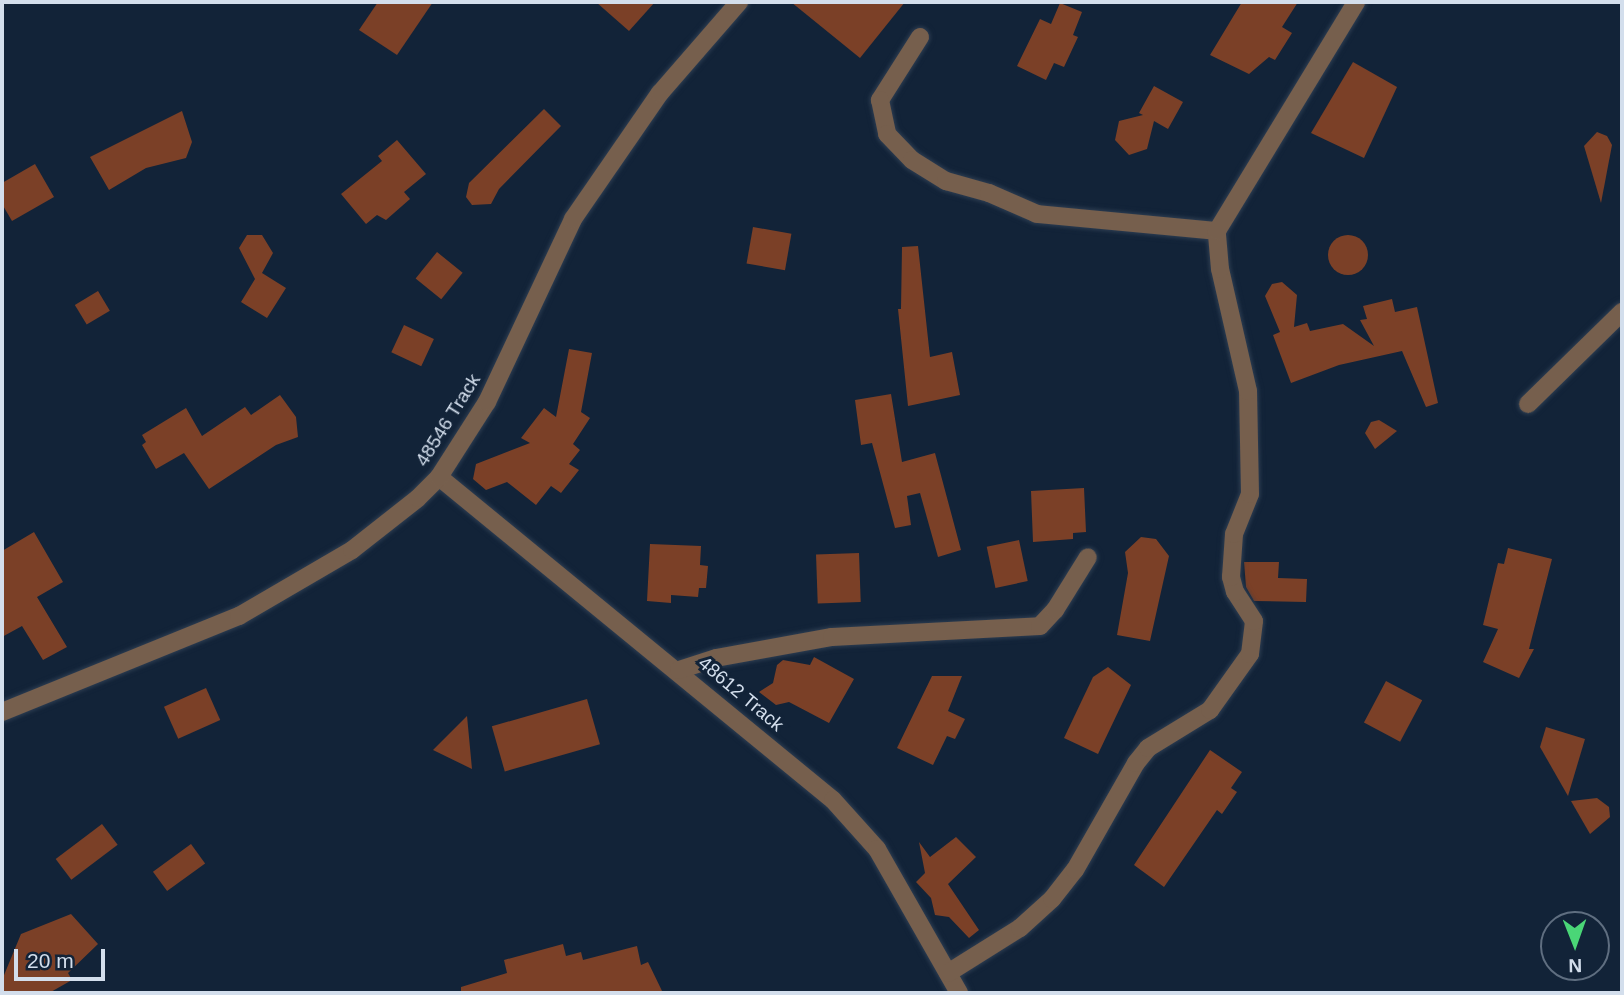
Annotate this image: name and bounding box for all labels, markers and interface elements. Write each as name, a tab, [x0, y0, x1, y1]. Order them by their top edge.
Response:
street label: 48546 Track	[411, 369, 485, 471]
street label: 48612 Track	[693, 652, 789, 736]
north arrow	[1540, 911, 1610, 981]
scale bar	[18, 936, 108, 980]
text: 20 m	[27, 949, 74, 972]
text: N	[1568, 955, 1582, 976]

